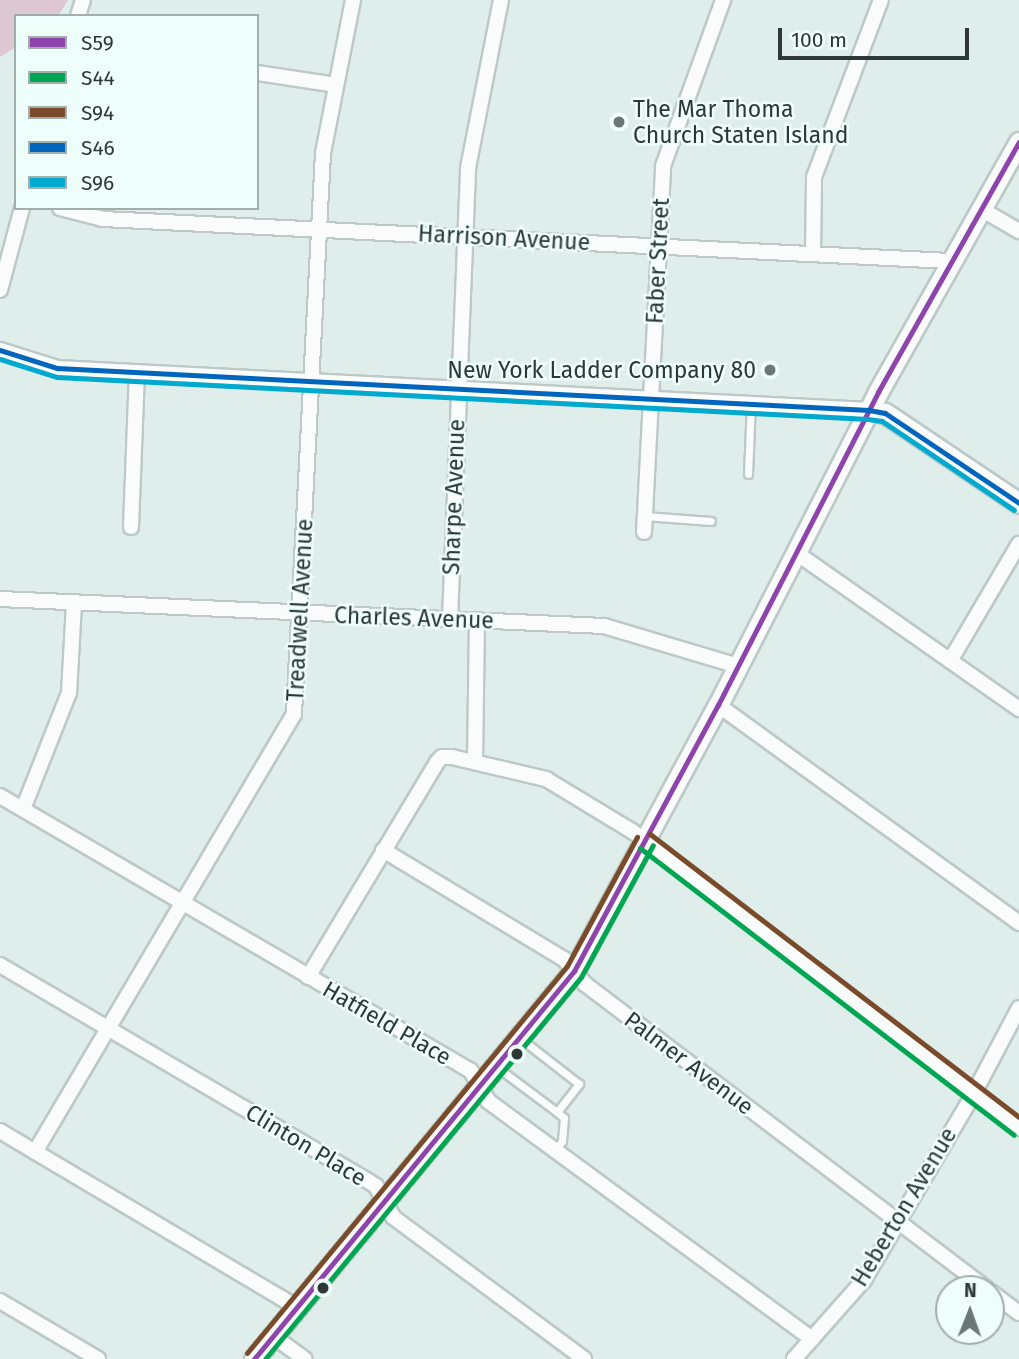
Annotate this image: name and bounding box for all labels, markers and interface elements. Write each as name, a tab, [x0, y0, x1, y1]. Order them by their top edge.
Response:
legend	[14, 14, 259, 210]
scale bar	[781, 14, 972, 58]
text: 100 m	[791, 27, 847, 53]
text: S59	[81, 30, 114, 56]
text: S44	[81, 65, 115, 91]
place label: The Mar Thoma Church Staten Island	[633, 95, 848, 149]
text: S94	[81, 100, 114, 126]
marker: The Mar Thoma Church Staten Island	[611, 114, 627, 130]
text: S46	[81, 135, 115, 161]
text: S96	[81, 170, 114, 196]
street label: Faber Street	[641, 197, 675, 325]
street label: Harrison Avenue	[417, 220, 591, 256]
place label: New York Ladder Company 80	[447, 356, 756, 384]
marker: New York Ladder Company 80	[762, 362, 778, 378]
street label: Sharpe Avenue	[437, 419, 471, 575]
street label: Treadwell Avenue	[281, 518, 319, 702]
street label: Charles Avenue	[334, 601, 494, 635]
street label: Hatfield Place	[318, 975, 456, 1071]
street label: Palmer Avenue	[619, 1005, 759, 1121]
unlabelled marker	[510, 1047, 524, 1061]
street label: Clinton Place	[241, 1098, 371, 1192]
street label: Heberton Avenue	[846, 1123, 962, 1291]
north arrow	[935, 1275, 1005, 1345]
text: N	[964, 1279, 977, 1302]
unlabelled marker	[316, 1281, 330, 1295]

